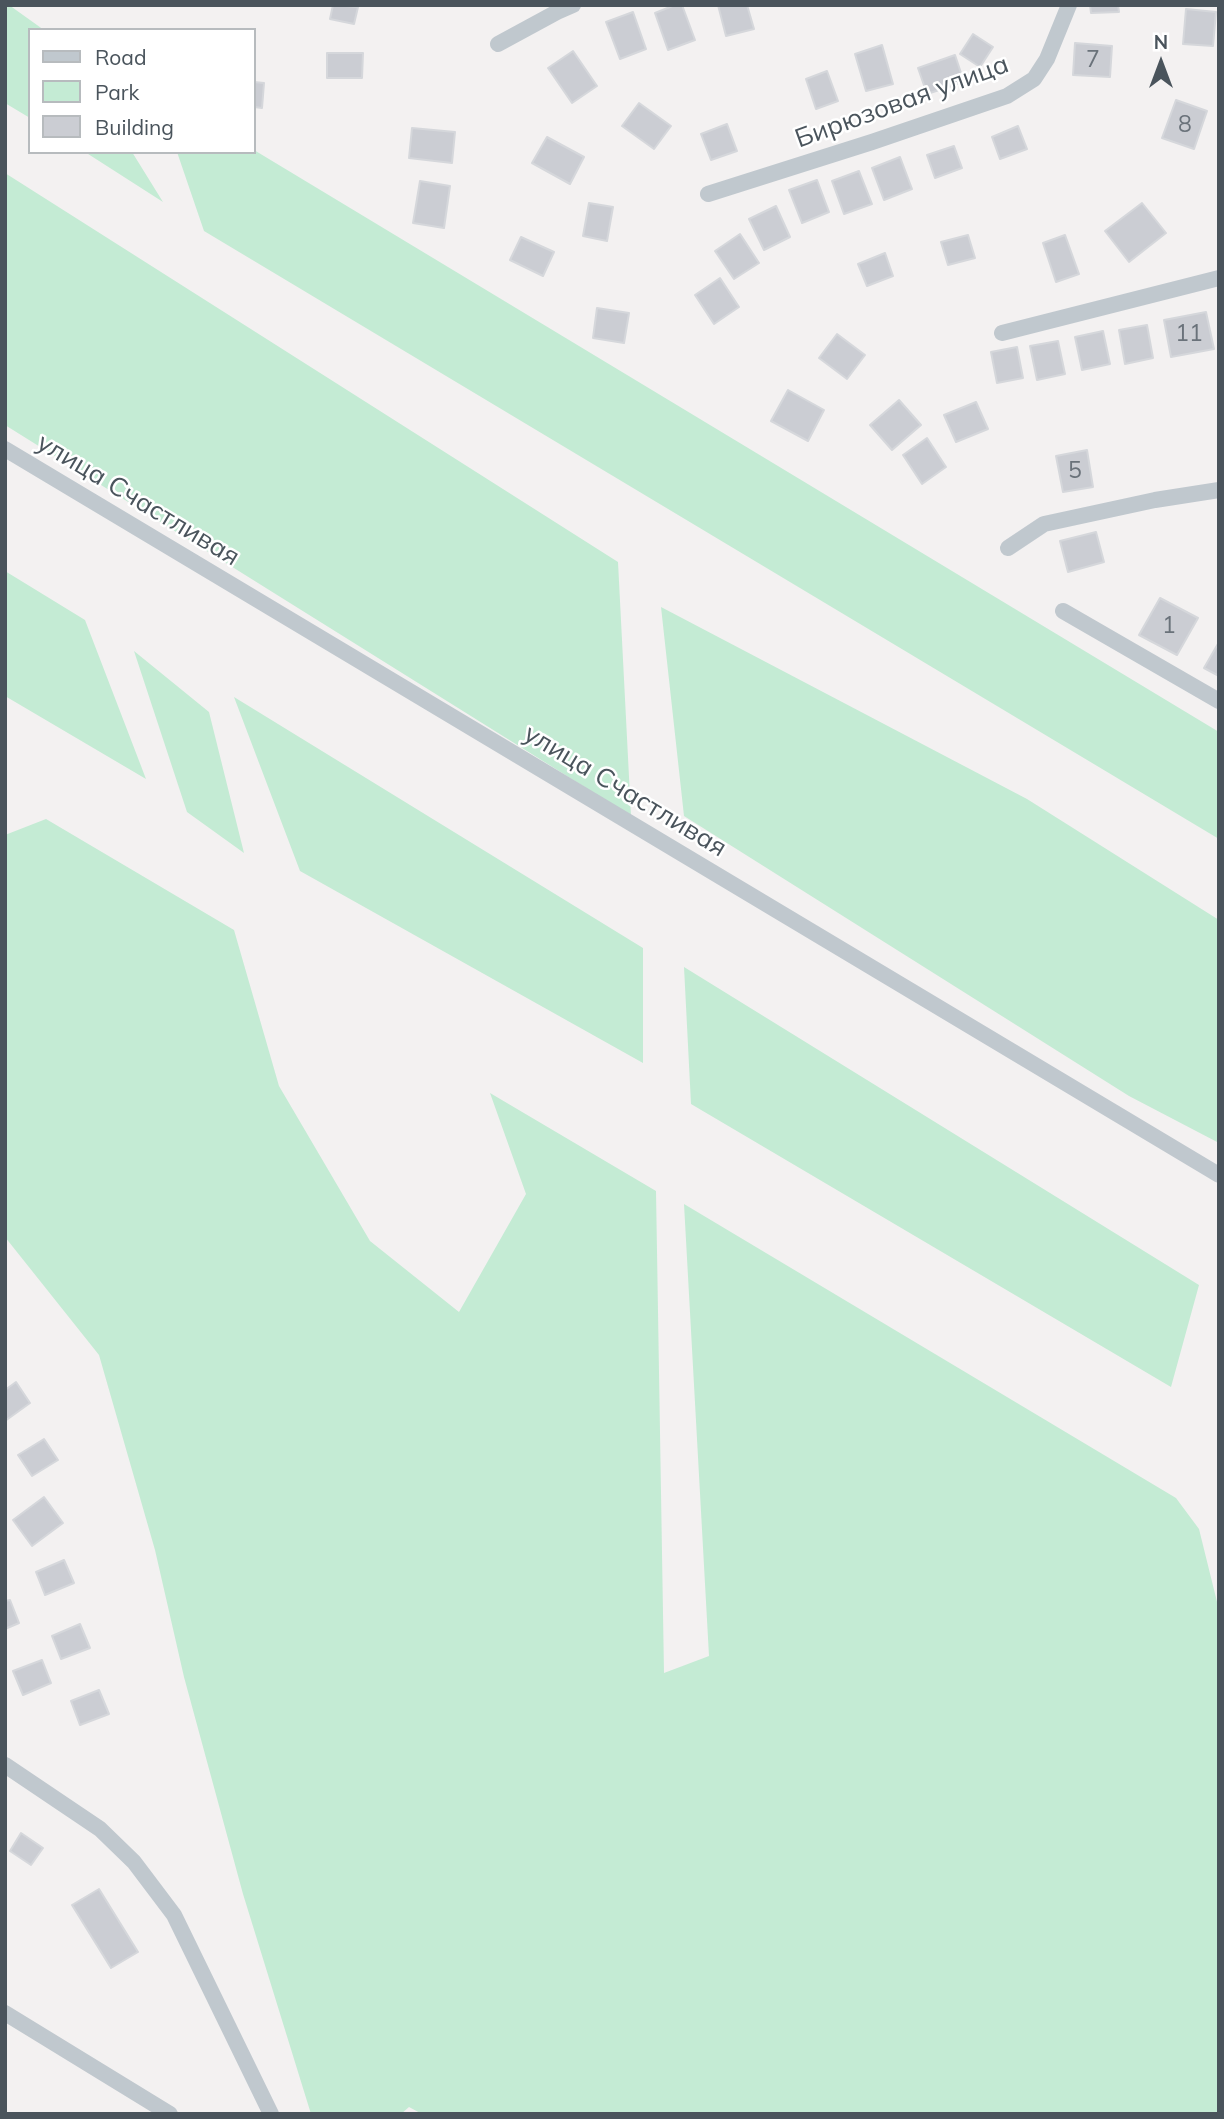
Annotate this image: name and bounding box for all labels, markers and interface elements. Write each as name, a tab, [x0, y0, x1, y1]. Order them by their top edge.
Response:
legend	[28, 28, 256, 154]
north arrow	[1126, 28, 1196, 98]
text: N	[1154, 30, 1168, 54]
text: Road	[95, 44, 146, 70]
house number: 7	[1086, 46, 1100, 74]
street label: Бирюзовая улица	[791, 49, 1013, 155]
text: Park	[95, 79, 139, 105]
house number: 8	[1178, 111, 1192, 139]
text: Building	[95, 114, 174, 140]
house number: 11	[1175, 320, 1203, 348]
street label: улица Счастливая	[31, 427, 245, 573]
house number: 5	[1068, 457, 1082, 485]
house number: 1	[1162, 612, 1176, 640]
street label: улица Счастливая	[518, 718, 732, 864]

